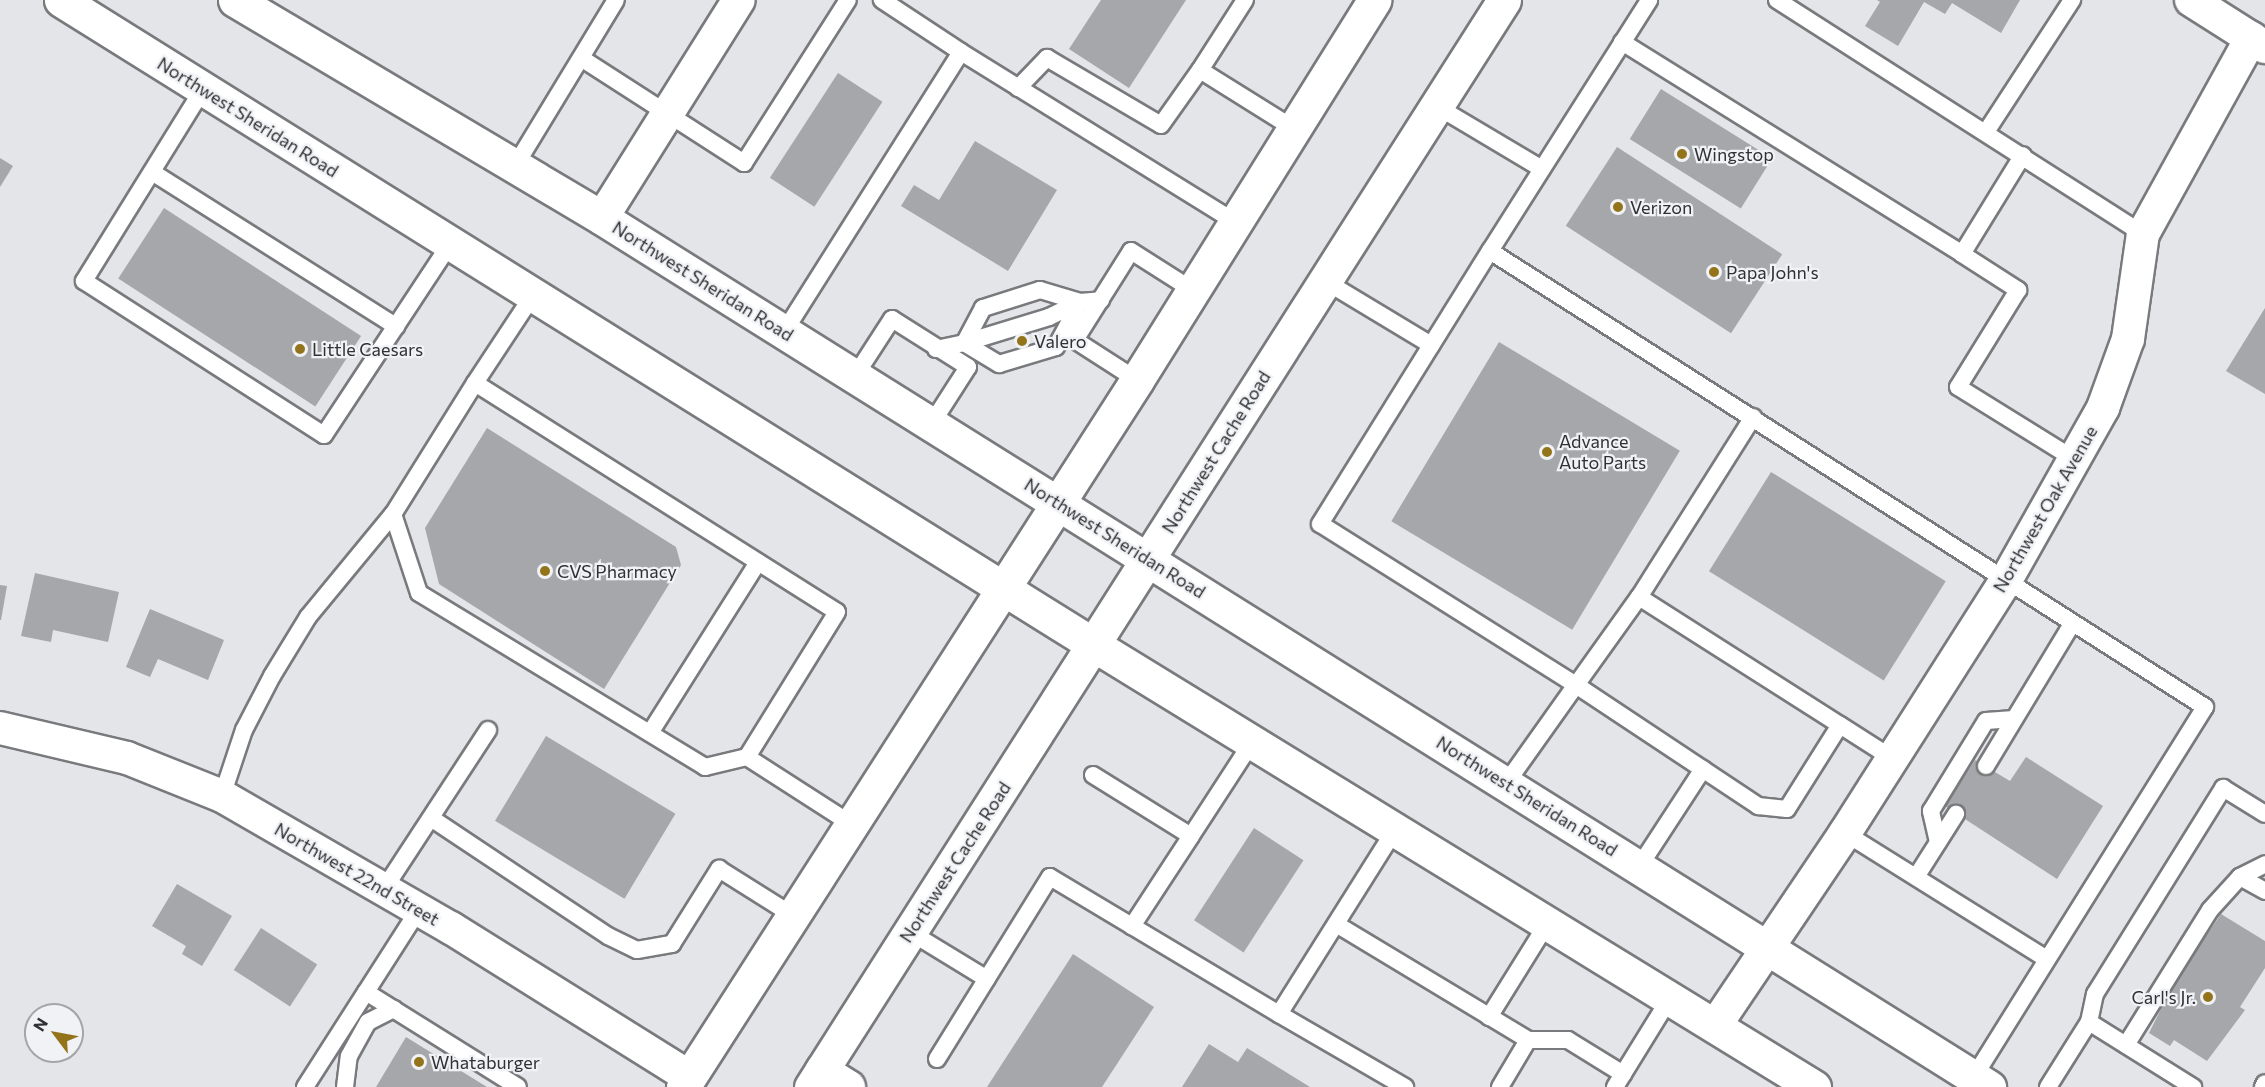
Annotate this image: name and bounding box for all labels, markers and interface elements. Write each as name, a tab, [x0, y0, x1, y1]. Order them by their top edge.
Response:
street label: Northwest Sheridan Road	[154, 52, 342, 182]
place label: Wingstop	[1694, 143, 1774, 165]
marker: Wingstop	[1675, 147, 1689, 161]
place label: Verizon	[1630, 196, 1692, 218]
marker: Verizon	[1611, 200, 1625, 214]
street label: Northwest Sheridan Road	[609, 216, 797, 346]
place label: Papa John's	[1726, 261, 1819, 283]
marker: Papa John's	[1707, 265, 1721, 279]
place label: Valero	[1034, 330, 1087, 352]
marker: Valero	[1015, 334, 1029, 348]
place label: Little Caesars	[312, 338, 423, 360]
marker: Little Caesars	[293, 342, 307, 356]
street label: Northwest Cache Road	[1157, 367, 1275, 537]
street label: Northwest Oak Avenue	[1988, 422, 2102, 596]
place label: Advance Auto Parts	[1559, 431, 1646, 474]
marker: Advance Auto Parts	[1540, 445, 1554, 459]
street label: Northwest Sheridan Road	[1021, 473, 1209, 603]
place label: CVS Pharmacy	[557, 560, 677, 582]
marker: CVS Pharmacy	[538, 564, 552, 578]
street label: Northwest Sheridan Road	[1433, 731, 1621, 861]
street label: Northwest Cache Road	[895, 777, 1015, 947]
street label: Northwest 22nd Street	[271, 818, 443, 930]
place label: Carl's Jr.	[2131, 986, 2196, 1008]
marker: Carl's Jr.	[2201, 990, 2215, 1004]
north arrow	[24, 1003, 84, 1063]
text: N	[29, 1014, 51, 1034]
place label: Whataburger	[431, 1051, 540, 1073]
marker: Whataburger	[412, 1055, 426, 1069]

